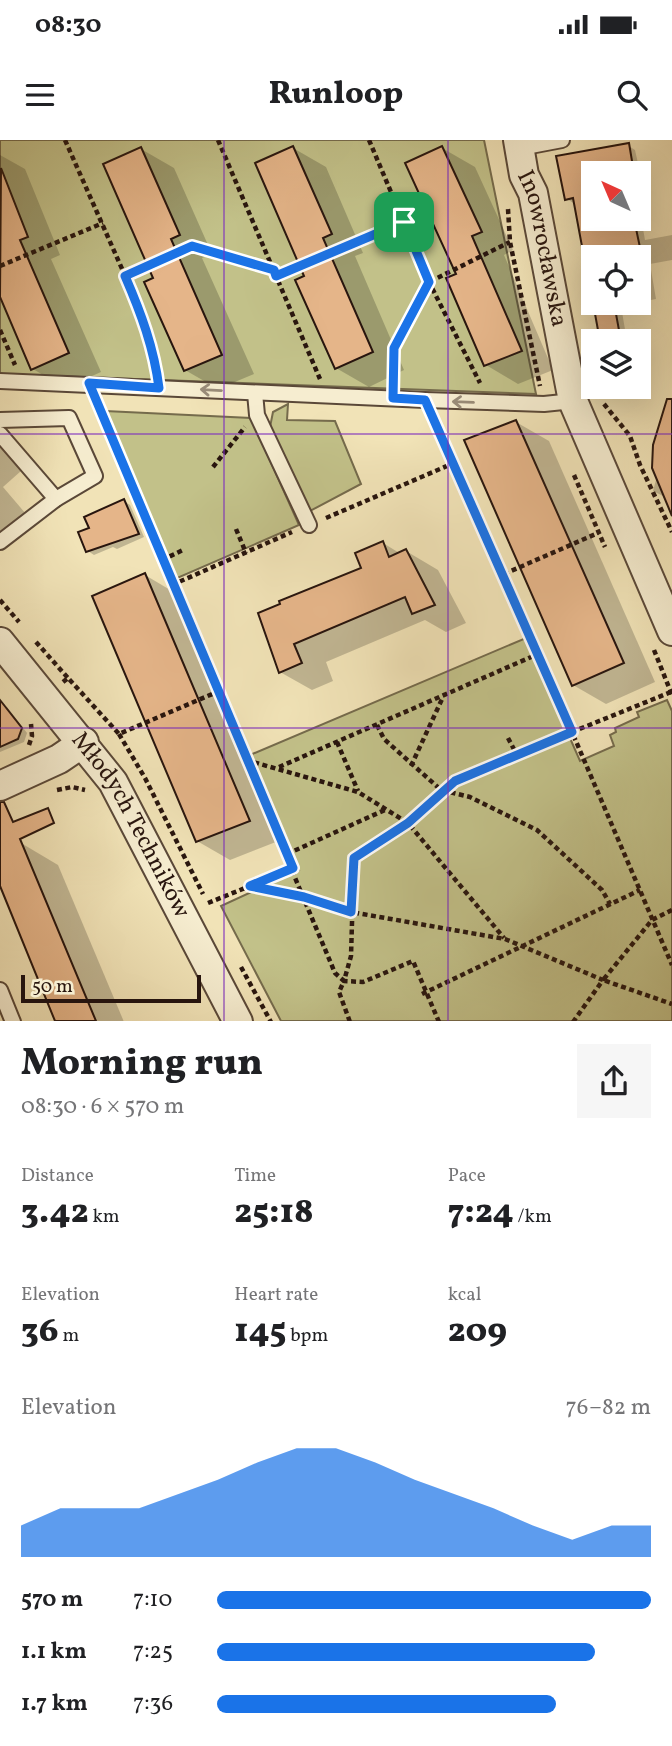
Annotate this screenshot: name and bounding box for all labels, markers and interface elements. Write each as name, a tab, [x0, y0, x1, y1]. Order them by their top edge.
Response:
text: 08:30	[35, 7, 101, 43]
text: Runloop	[269, 73, 403, 117]
icon: menu	[21, 76, 59, 114]
icon: search	[613, 76, 651, 114]
north arrow	[581, 161, 651, 231]
map controls	[581, 161, 651, 399]
street label: Inowrocławska	[507, 165, 575, 330]
pin	[374, 192, 434, 252]
icon: arrive	[385, 203, 423, 241]
button: locate	[581, 245, 651, 315]
button: layers	[581, 329, 651, 399]
one-way arrow	[200, 384, 223, 397]
one-way arrow	[452, 395, 475, 408]
street label: Młodych Techników	[63, 725, 198, 925]
scale bar	[21, 972, 201, 1004]
text: 50 m	[32, 974, 73, 1000]
text: Morning run	[21, 1038, 263, 1091]
button: share	[577, 1044, 651, 1118]
text: 08:30 · 6 × 570 m	[21, 1091, 184, 1123]
text: Distance	[21, 1163, 94, 1189]
text: Time	[234, 1163, 276, 1189]
text: Pace	[448, 1163, 486, 1189]
text: 3.42	[21, 1189, 89, 1237]
text: 25:18	[234, 1189, 314, 1237]
text: 7:24	[448, 1189, 514, 1237]
text: km	[89, 1204, 120, 1230]
text: /km	[514, 1204, 552, 1230]
text: Elevation	[21, 1282, 100, 1308]
text: Heart rate	[234, 1282, 318, 1308]
text: kcal	[448, 1282, 481, 1308]
text: 36	[21, 1308, 59, 1356]
text: 145	[234, 1308, 286, 1356]
text: 209	[448, 1308, 507, 1356]
text: m	[59, 1323, 79, 1349]
text: bpm	[286, 1323, 328, 1349]
text: Elevation	[21, 1392, 117, 1424]
text: 76–82 m	[566, 1392, 651, 1424]
text: 570 m	[21, 1584, 83, 1616]
text: 7:10	[133, 1584, 172, 1616]
text: 1.1 km	[21, 1636, 87, 1668]
text: 7:25	[133, 1636, 173, 1668]
text: 1.7 km	[21, 1688, 88, 1720]
text: 7:36	[133, 1688, 173, 1720]

